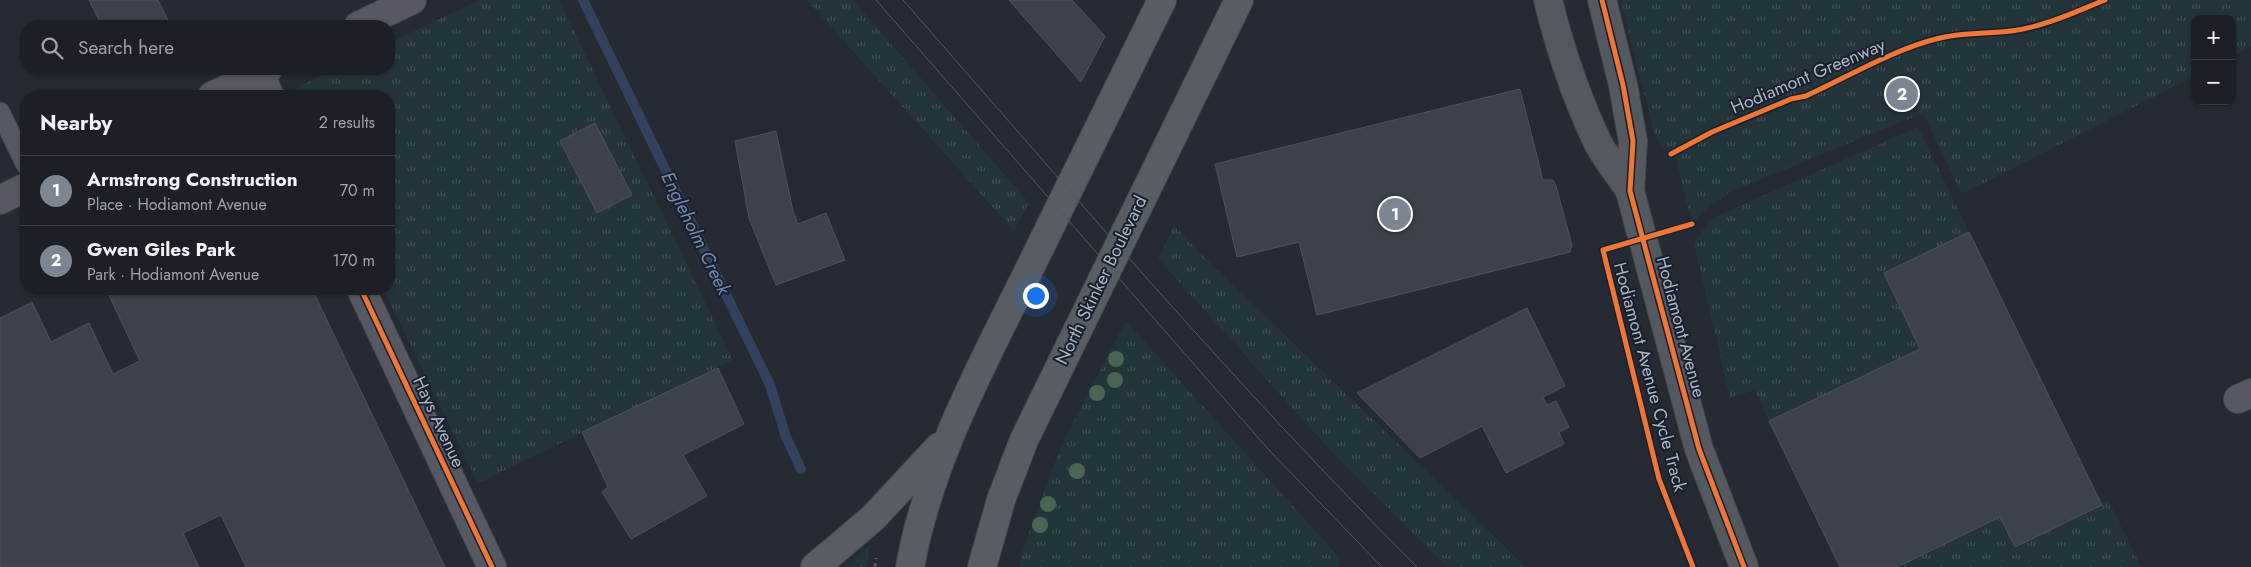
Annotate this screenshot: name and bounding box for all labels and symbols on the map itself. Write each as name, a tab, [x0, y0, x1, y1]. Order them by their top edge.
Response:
street label: Hodiamont Greenway	[1727, 32, 1889, 120]
pin: 2	[1886, 75, 1918, 113]
water label: Engleholm Creek	[655, 167, 738, 300]
street label: North Skinker Boulevard	[1049, 191, 1153, 369]
pin: 1	[1379, 195, 1411, 233]
street label: Hodiamont Avenue	[1650, 253, 1712, 401]
street label: Hodiamont Avenue Cycle Track	[1607, 259, 1693, 495]
your location	[1023, 283, 1049, 309]
street label: Hays Avenue	[406, 372, 472, 472]

